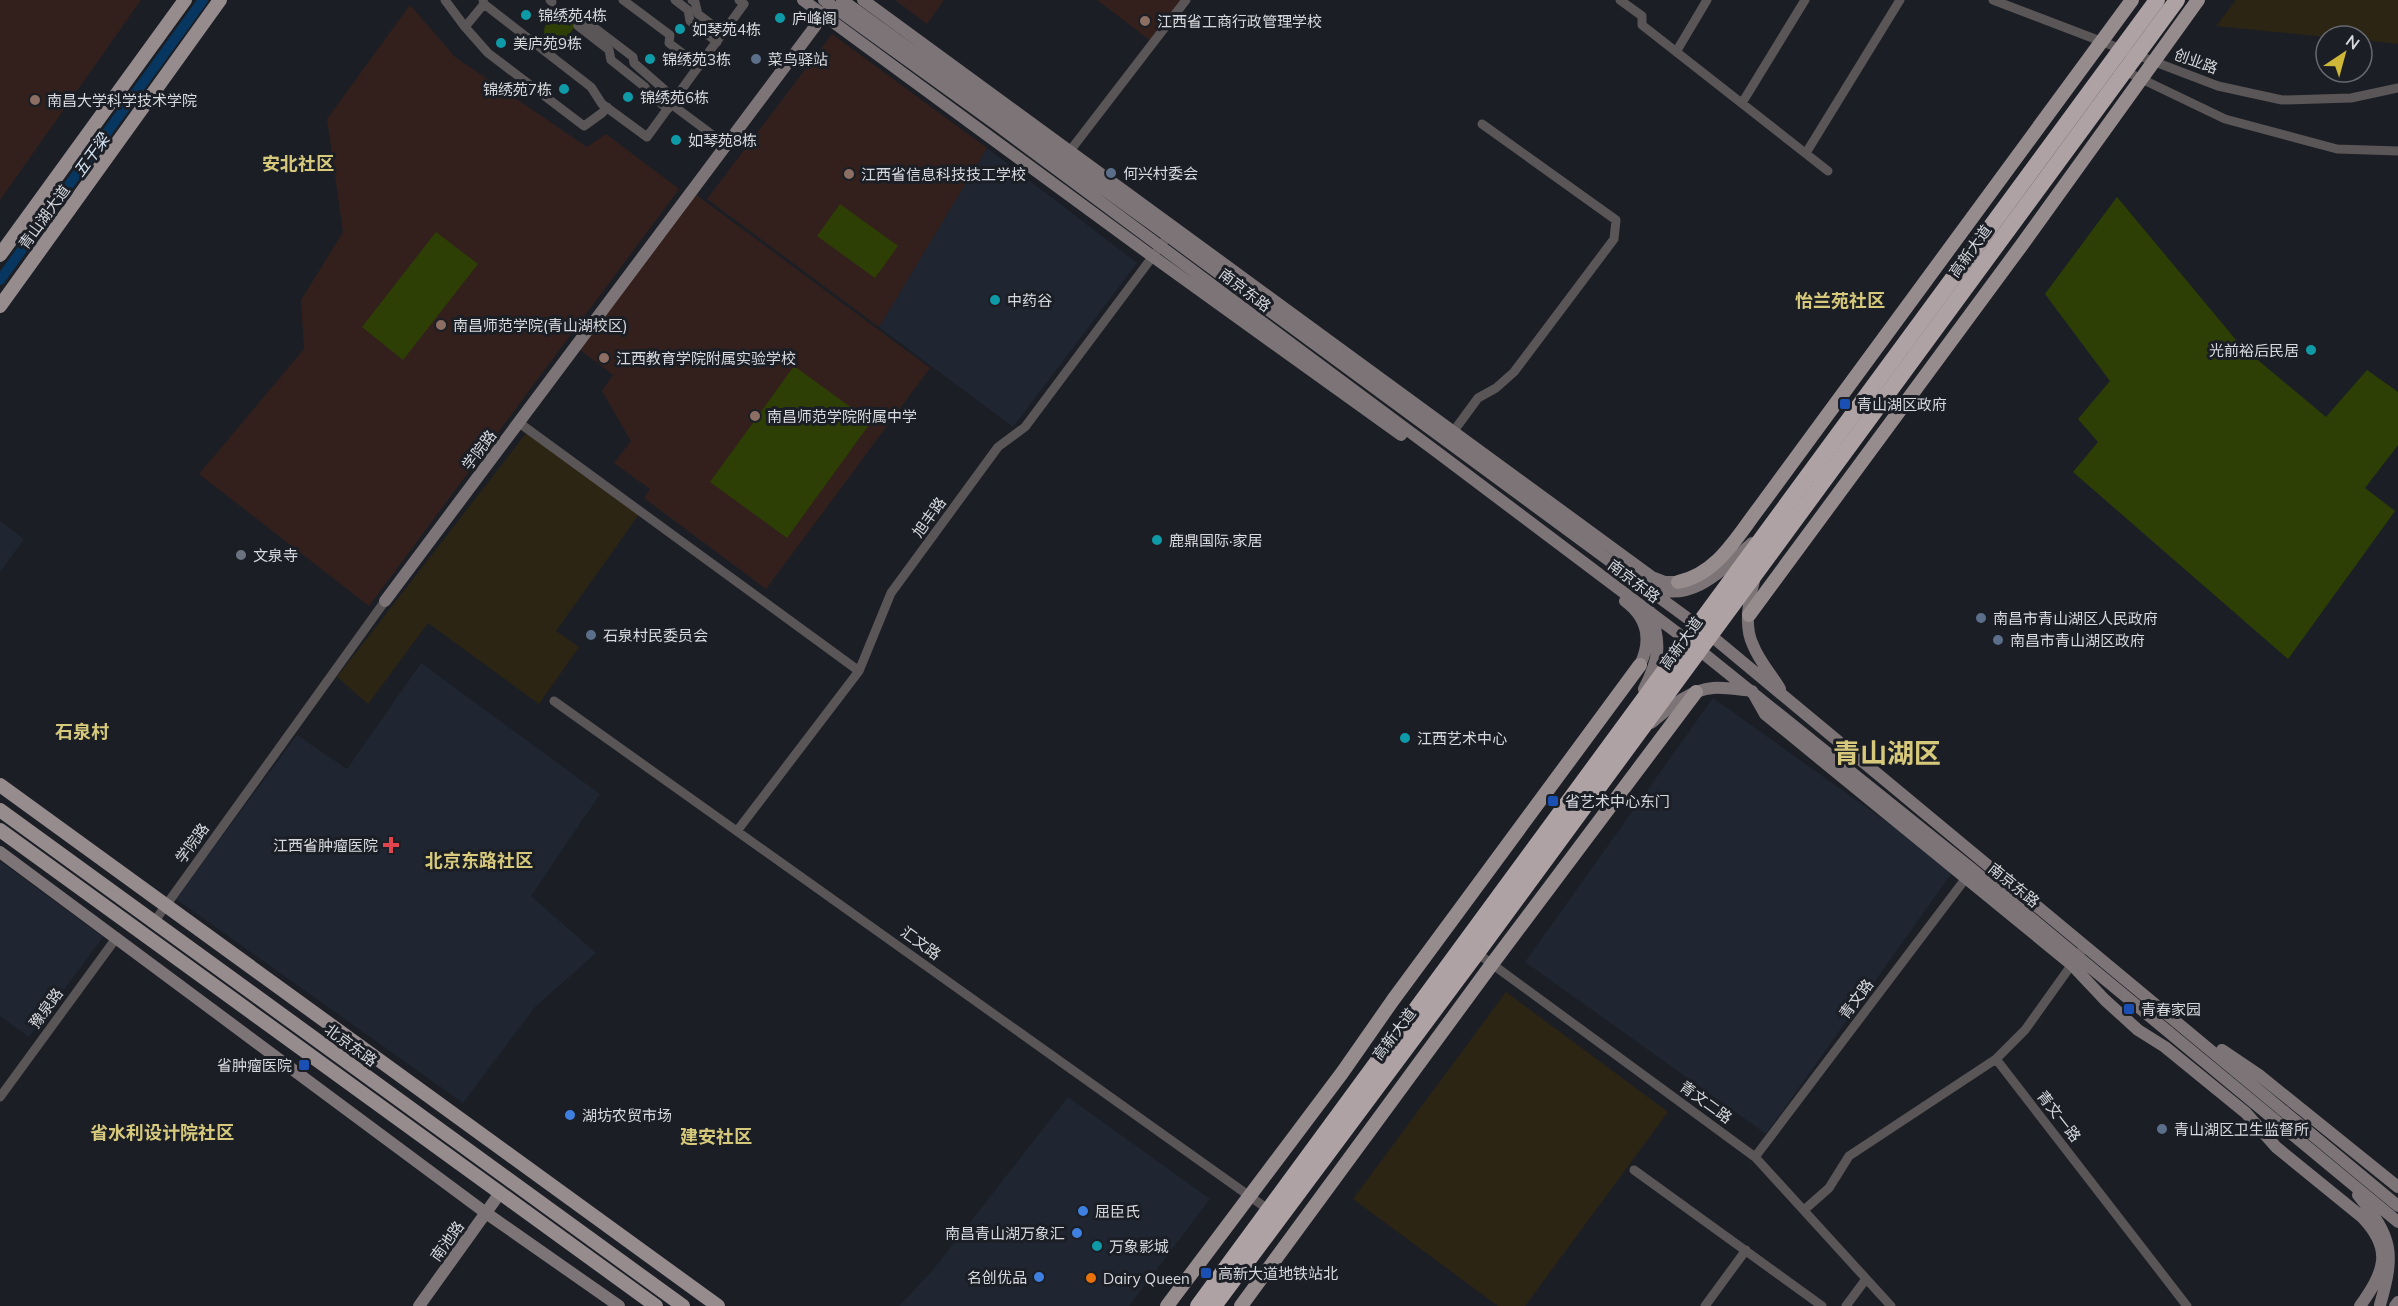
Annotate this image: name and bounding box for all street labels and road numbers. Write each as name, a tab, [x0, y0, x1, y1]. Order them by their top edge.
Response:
street label: 创业路	[2172, 44, 2220, 78]
street label: 青山湖大道	[14, 181, 74, 253]
street label: 高新大道	[1945, 221, 1995, 281]
street label: 南京东路	[1215, 264, 1275, 316]
street label: 学院路	[458, 426, 500, 474]
street label: 旭丰路	[908, 493, 950, 541]
street label: 南京东路	[1604, 555, 1664, 607]
street label: 高新大道	[1656, 613, 1706, 673]
street label: 学院路	[171, 819, 213, 867]
street label: 南京东路	[1985, 859, 2043, 911]
street label: 汇文路	[897, 922, 945, 964]
street label: 青文路	[1835, 975, 1877, 1023]
street label: 豫泉路	[25, 984, 67, 1032]
street label: 高新大道	[1368, 1004, 1420, 1064]
street label: 北京东路	[321, 1020, 381, 1070]
street label: 青文二路	[1676, 1077, 1736, 1127]
street label: 青文一路	[2033, 1087, 2085, 1145]
street label: 南池路	[426, 1217, 468, 1265]

